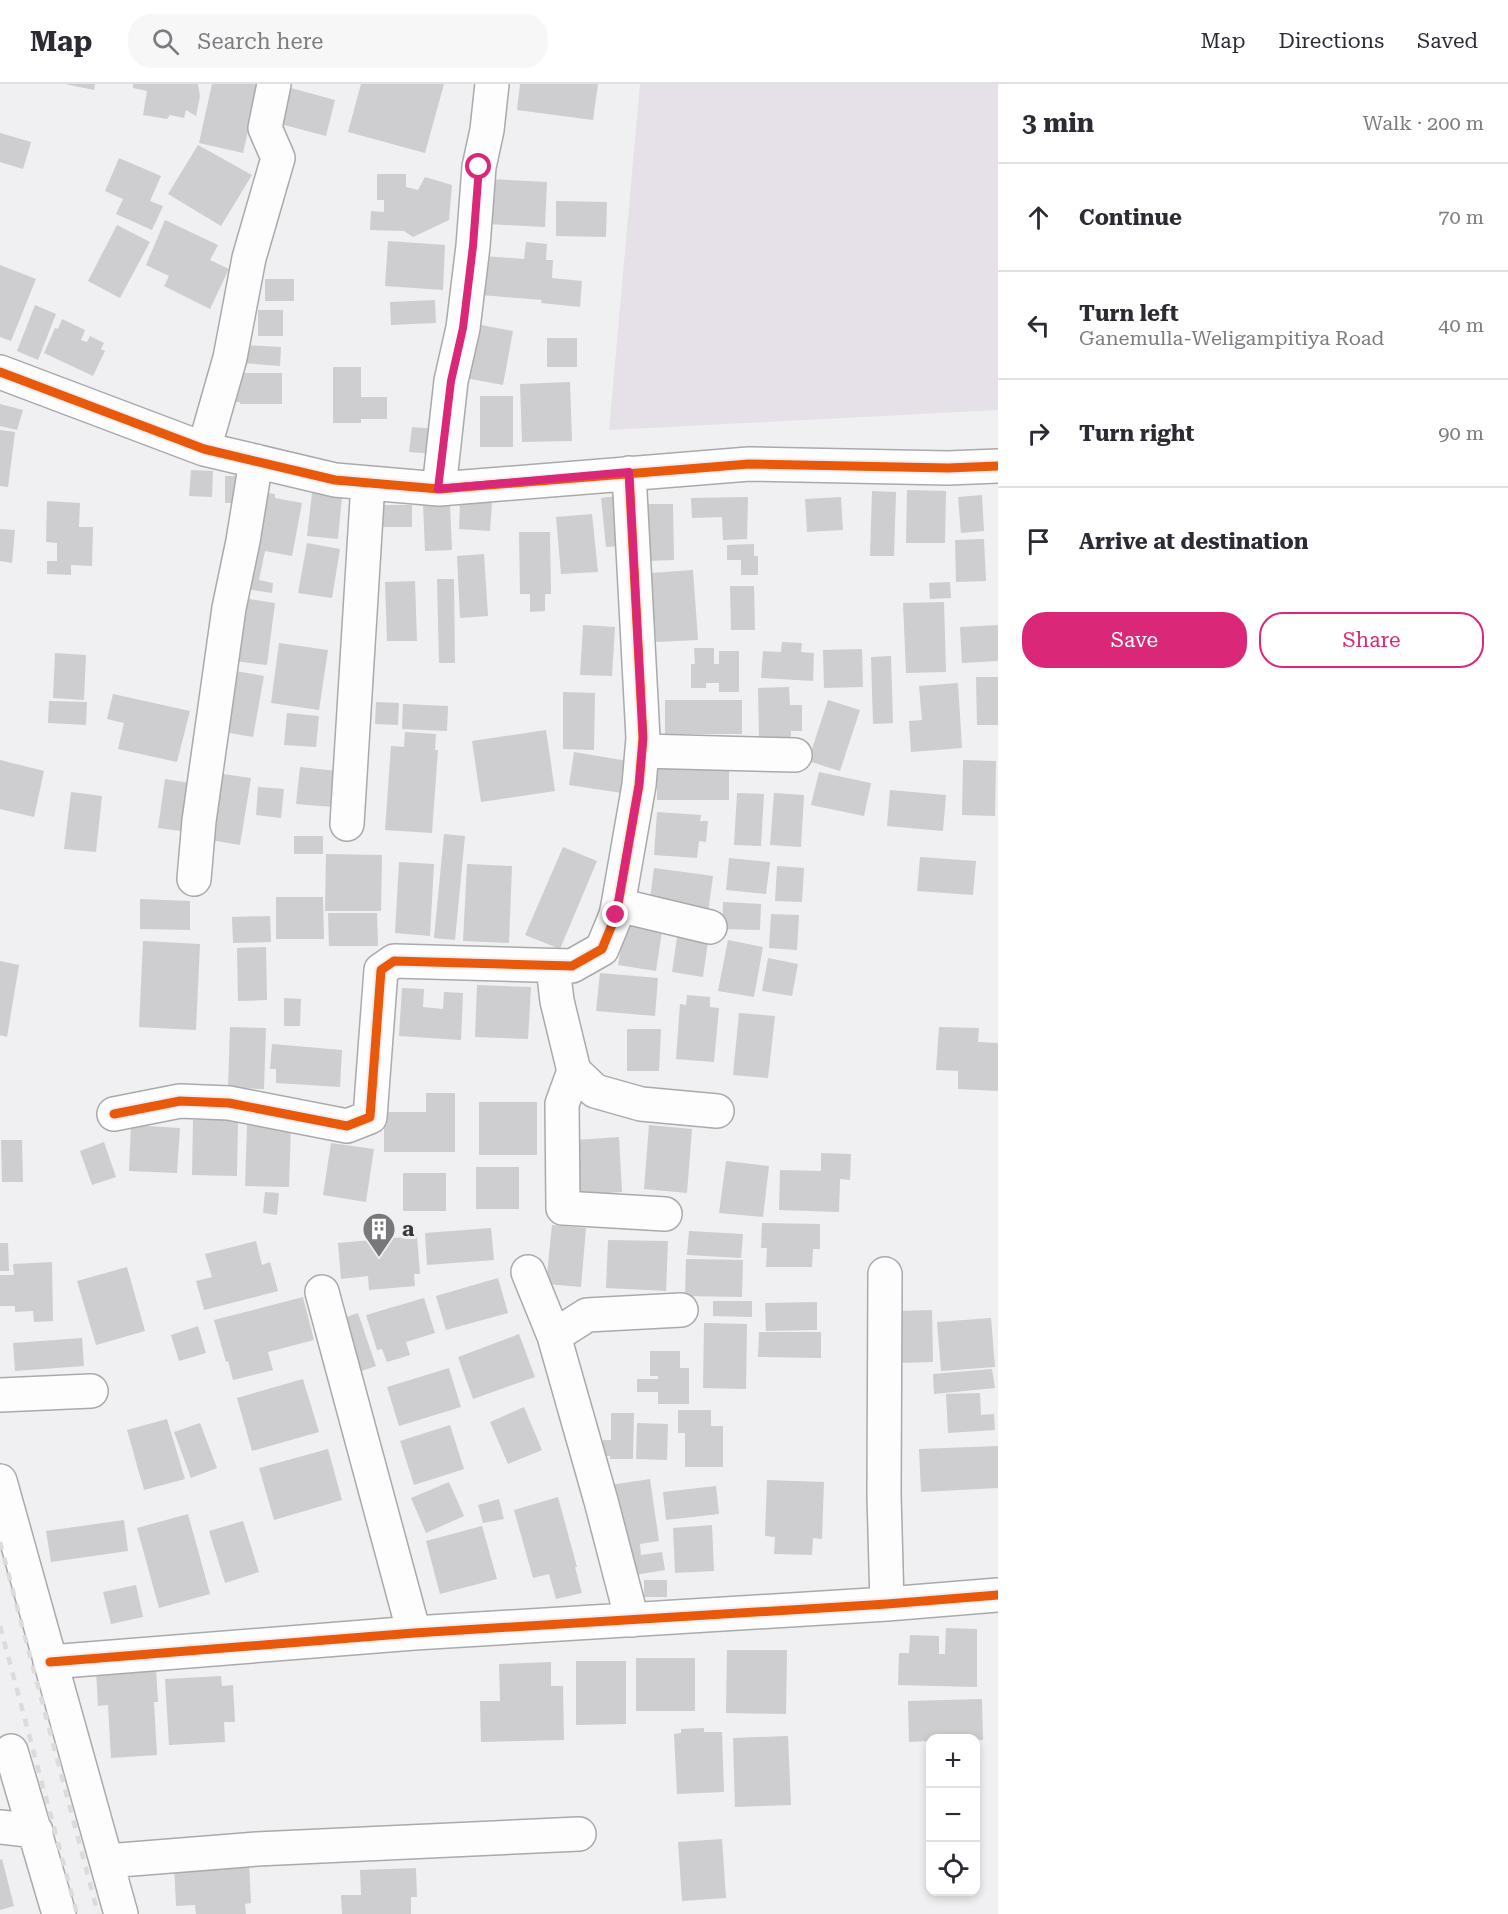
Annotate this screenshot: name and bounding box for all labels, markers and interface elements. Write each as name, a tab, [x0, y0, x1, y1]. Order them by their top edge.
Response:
search box	[128, 14, 548, 68]
text: Map	[30, 25, 92, 58]
icon: search	[149, 25, 182, 58]
text: Search here	[197, 29, 323, 54]
text: Map	[1201, 29, 1245, 53]
text: Directions	[1278, 29, 1384, 53]
text: Saved	[1417, 29, 1478, 53]
text: 3 min	[1022, 108, 1094, 138]
text: Walk · 200 m	[1363, 111, 1484, 135]
route start	[465, 153, 491, 179]
icon: ahead	[1022, 201, 1055, 234]
text: Continue	[1079, 205, 1182, 230]
text: 70 m	[1438, 205, 1484, 229]
text: Turn left	[1079, 301, 1179, 326]
icon: left	[1022, 309, 1055, 342]
text: 40 m	[1438, 313, 1484, 337]
text: Ganemulla-Weligampitiya Road	[1079, 326, 1384, 350]
icon: right	[1022, 417, 1055, 450]
text: Turn right	[1079, 421, 1194, 446]
text: 90 m	[1438, 421, 1484, 445]
icon: arrive	[1022, 525, 1055, 558]
text: Arrive at destination	[1079, 529, 1308, 554]
button: Save	[1022, 612, 1247, 668]
button: Share	[1259, 612, 1484, 668]
route end	[602, 901, 628, 927]
building icon: a	[361, 1211, 397, 1258]
place label: a	[402, 1217, 415, 1241]
map controls	[926, 1734, 980, 1896]
button: +	[926, 1734, 980, 1788]
button: −	[926, 1788, 980, 1842]
button: locate	[926, 1842, 980, 1896]

